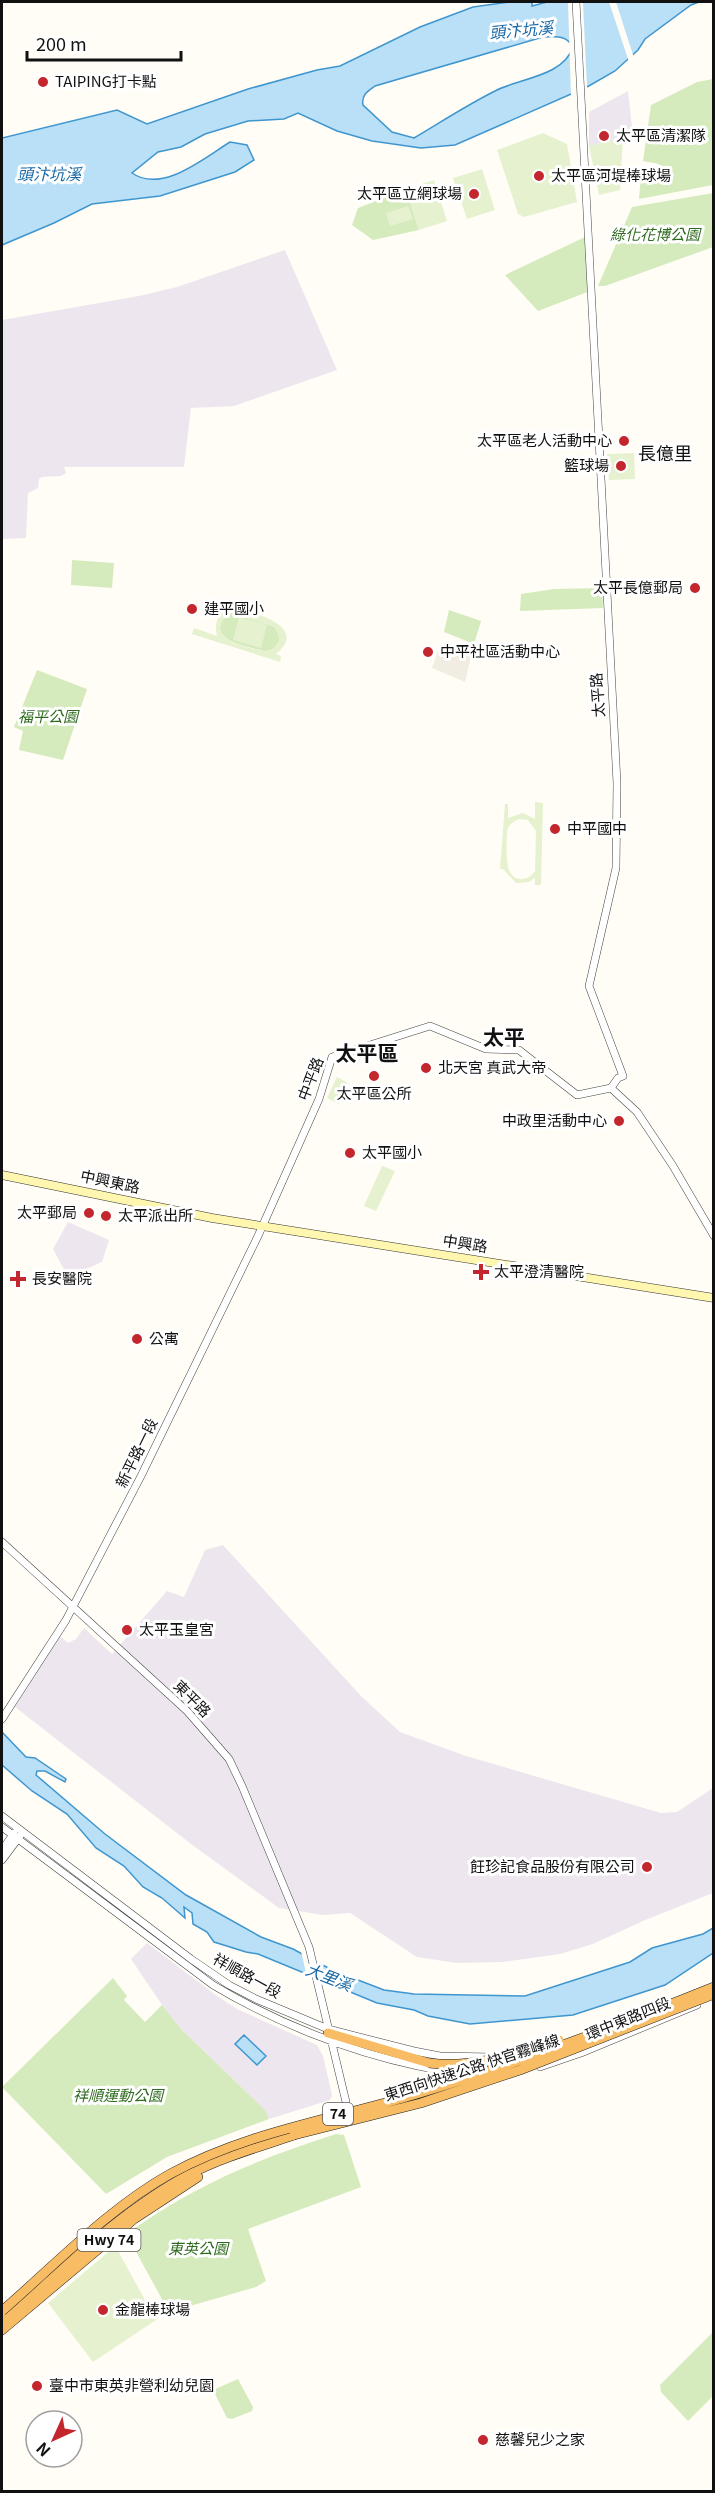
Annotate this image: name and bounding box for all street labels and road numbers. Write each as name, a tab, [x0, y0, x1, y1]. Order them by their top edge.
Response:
street label: 太平路	[584, 672, 609, 718]
street label: 中平路	[292, 1054, 327, 1103]
street label: 中興東路	[79, 1164, 142, 1197]
street label: 中興路	[441, 1229, 489, 1256]
street label: 新平路一段	[110, 1414, 162, 1491]
street label: 東平路	[170, 1675, 216, 1721]
street label: 祥順路一段	[210, 1947, 286, 2002]
street label: 環中東路四段	[582, 1991, 673, 2044]
street label: 東西向快速公路 快官霧峰線	[381, 2028, 562, 2105]
road number: 74	[323, 2103, 353, 2125]
road number: Hwy 74	[78, 2229, 140, 2251]

